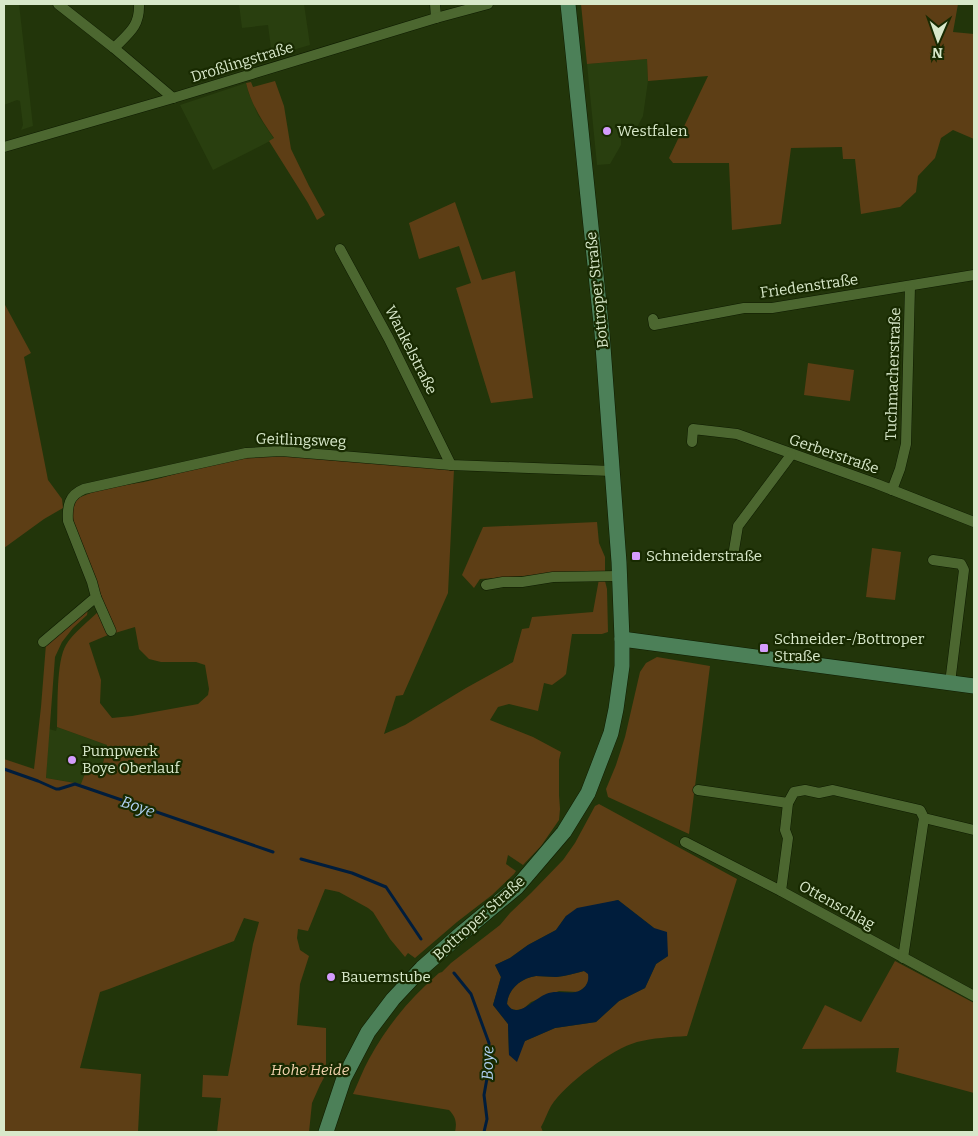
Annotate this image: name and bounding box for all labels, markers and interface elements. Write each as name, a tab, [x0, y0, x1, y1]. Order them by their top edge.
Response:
north arrow	[913, 15, 963, 65]
street label: Droßlingstraße	[189, 38, 295, 86]
text: N	[932, 44, 943, 61]
place label: Westfalen	[617, 122, 688, 140]
marker: Westfalen	[601, 125, 613, 137]
street label: Bottroper Straße	[582, 231, 612, 349]
street label: Friedenstraße	[759, 270, 859, 302]
street label: Wankelstraße	[381, 303, 441, 397]
street label: Tuchmacherstraße	[882, 307, 904, 441]
street label: Geitlingsweg	[255, 429, 347, 451]
street label: Gerberstraße	[787, 430, 881, 478]
place label: Schneiderstraße	[646, 547, 762, 565]
marker: Schneiderstraße	[630, 550, 642, 562]
place label: Schneider-/Bottroper Straße	[774, 630, 925, 665]
marker: Schneider-/Bottroper Straße	[758, 642, 770, 654]
place label: Pumpwerk Boye Oberlauf	[82, 742, 182, 777]
marker: Pumpwerk Boye Oberlauf	[66, 754, 78, 766]
water label: Boye	[119, 792, 157, 821]
street label: Bottroper Straße	[429, 872, 529, 964]
street label: Ottenschlag	[796, 877, 878, 933]
place label: Bauernstube	[341, 968, 431, 986]
marker: Bauernstube	[325, 971, 337, 983]
water label: Boye	[478, 1046, 497, 1080]
park label: Hohe Heide	[271, 1061, 350, 1079]

